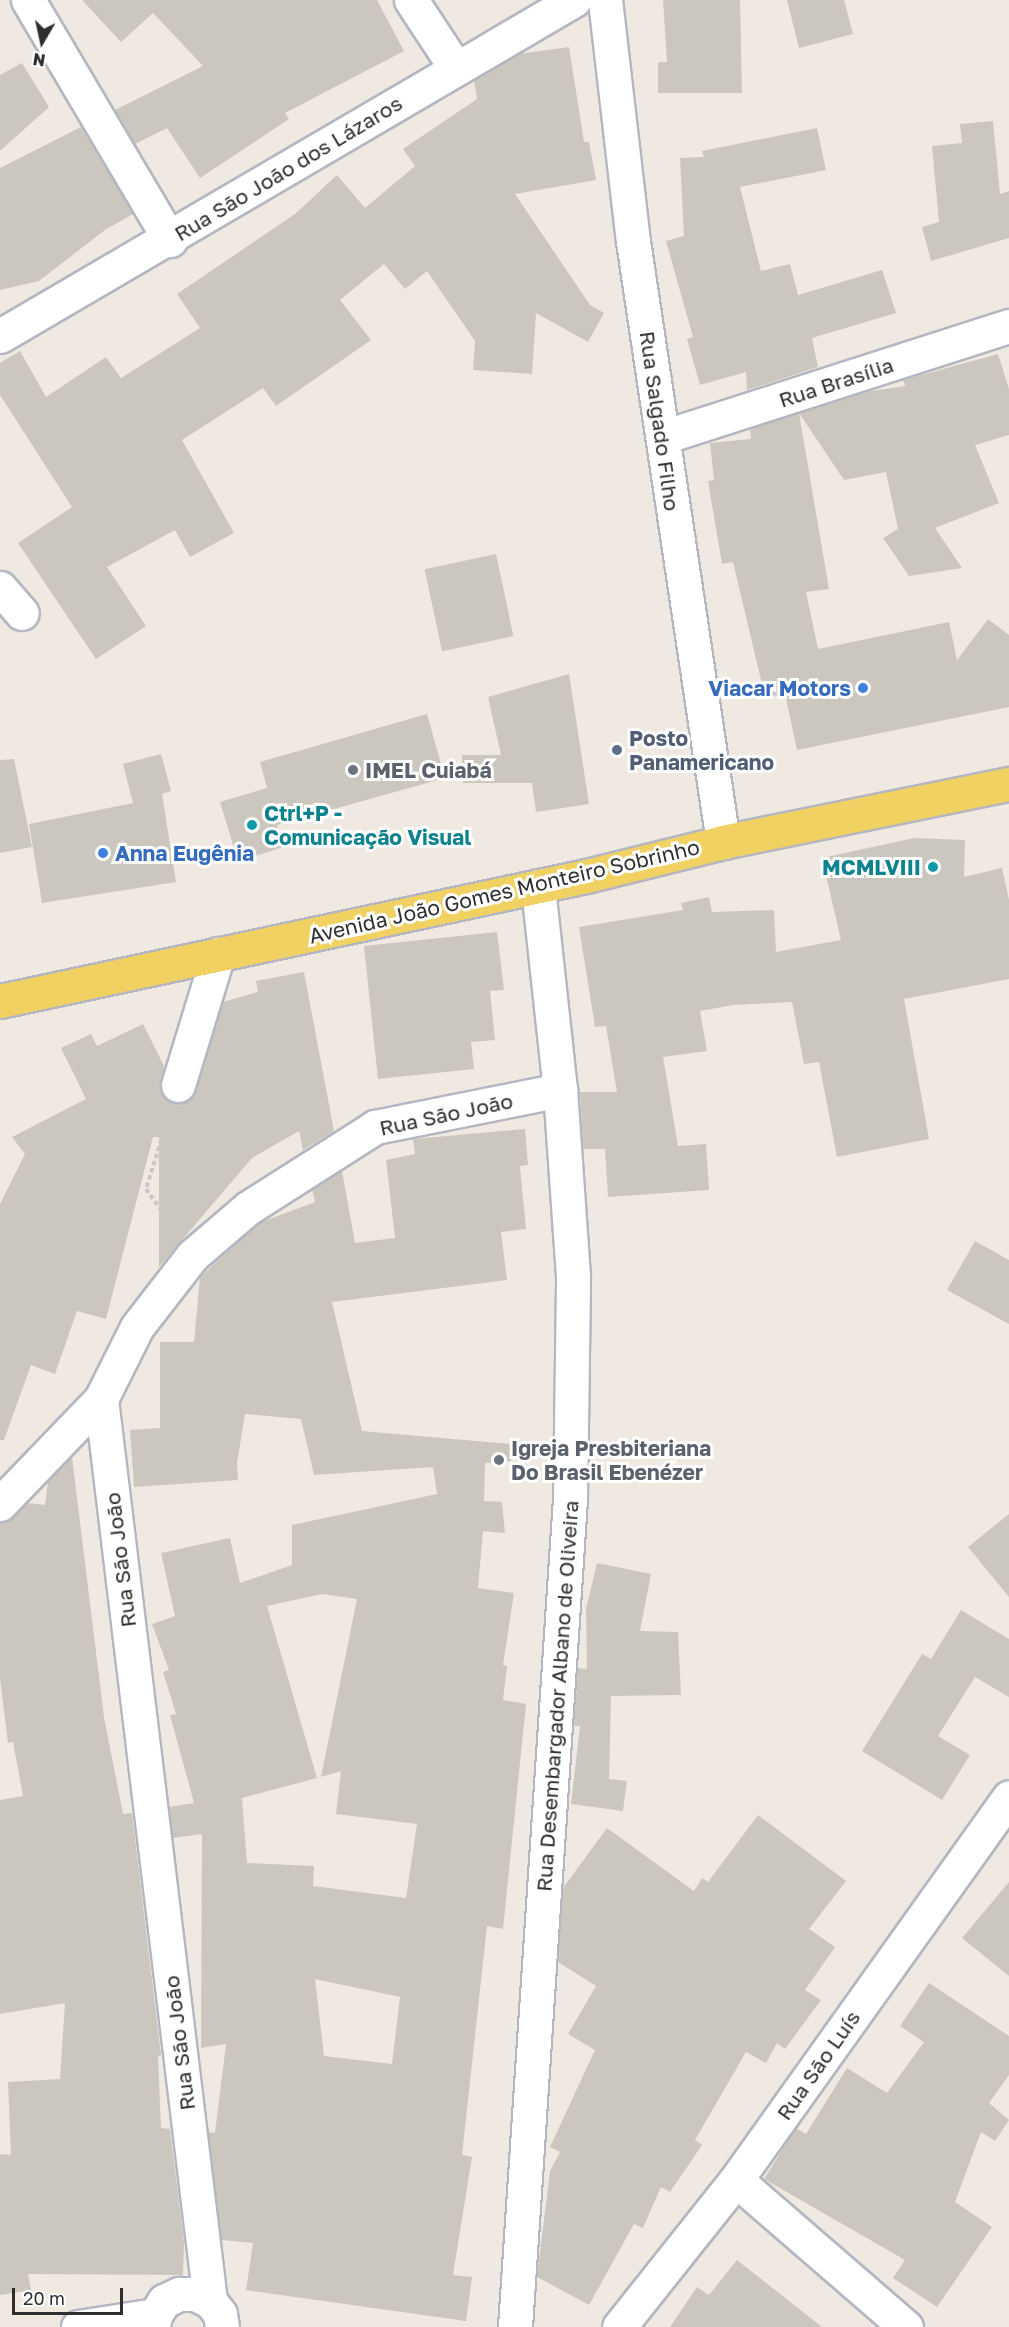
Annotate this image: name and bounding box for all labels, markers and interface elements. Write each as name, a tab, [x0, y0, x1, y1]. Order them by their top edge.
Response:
north arrow	[12, 12, 72, 72]
text: N	[32, 49, 47, 71]
street label: Rua São João dos Lázaros	[170, 90, 406, 246]
street label: Rua Salgado Filho	[635, 329, 685, 513]
street label: Rua Brasília	[776, 352, 896, 412]
place label: Viacar Motors	[708, 675, 851, 701]
marker: Viacar Motors	[856, 681, 870, 695]
place label: Posto Panamericano	[629, 725, 774, 775]
marker: Posto Panamericano	[610, 743, 624, 757]
place label: IMEL Cuiabá	[365, 757, 492, 783]
marker: IMEL Cuiabá	[346, 763, 360, 777]
place label: Ctrl+P - Comunicação Visual	[264, 800, 471, 850]
marker: Ctrl+P - Comunicação Visual	[245, 818, 259, 832]
street label: Avenida João Gomes Monteiro Sobrinho	[306, 834, 702, 948]
place label: Anna Eugênia	[115, 840, 254, 866]
marker: Anna Eugênia	[96, 846, 110, 860]
place label: MCMLVIII	[822, 854, 921, 880]
marker: MCMLVIII	[926, 860, 940, 874]
street label: Rua São João	[377, 1088, 515, 1140]
place label: Igreja Presbiteriana Do Brasil Ebenézer	[511, 1435, 711, 1485]
marker: Igreja Presbiteriana Do Brasil Ebenézer	[492, 1453, 506, 1467]
street label: Rua São João	[99, 1491, 141, 1629]
street label: Rua Desembargador Albano de Oliveira	[531, 1500, 583, 1892]
street label: Rua São João	[158, 1974, 200, 2112]
street label: Rua São Luís	[771, 2005, 865, 2125]
scale bar	[15, 2276, 126, 2314]
text: 20 m	[23, 2287, 65, 2309]

